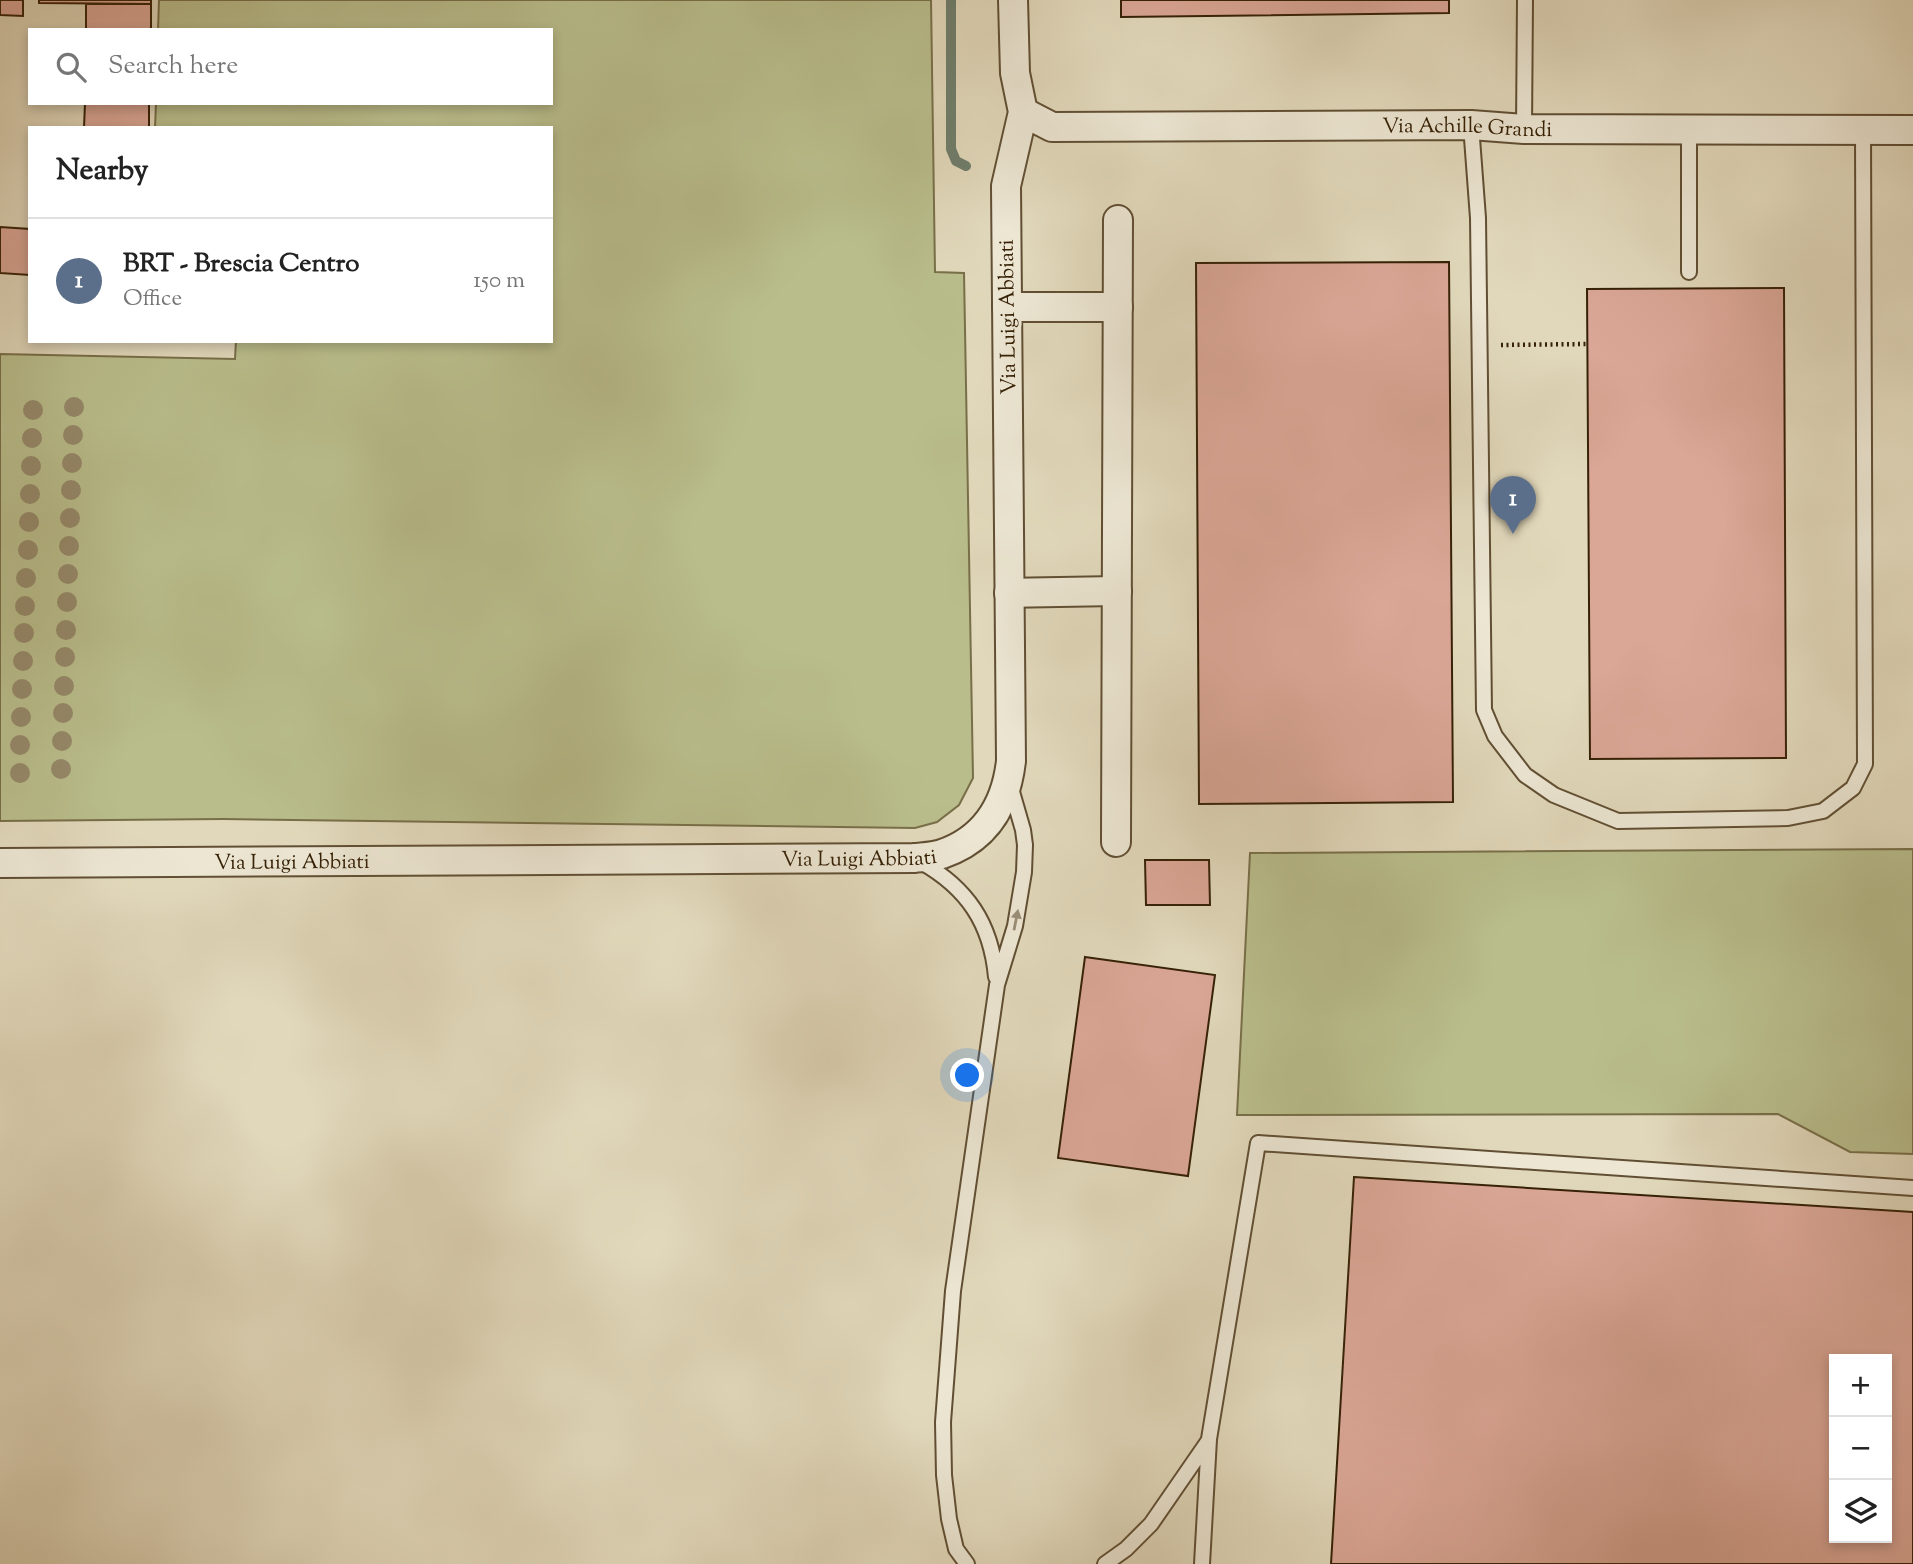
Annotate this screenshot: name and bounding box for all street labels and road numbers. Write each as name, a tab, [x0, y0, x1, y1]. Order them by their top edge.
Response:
street label: Via Achille Grandi	[1382, 112, 1552, 146]
street label: Via Luigi Abbiati	[993, 239, 1025, 395]
street label: Via Luigi Abbiati	[781, 843, 939, 876]
street label: Via Luigi Abbiati	[214, 848, 370, 879]

